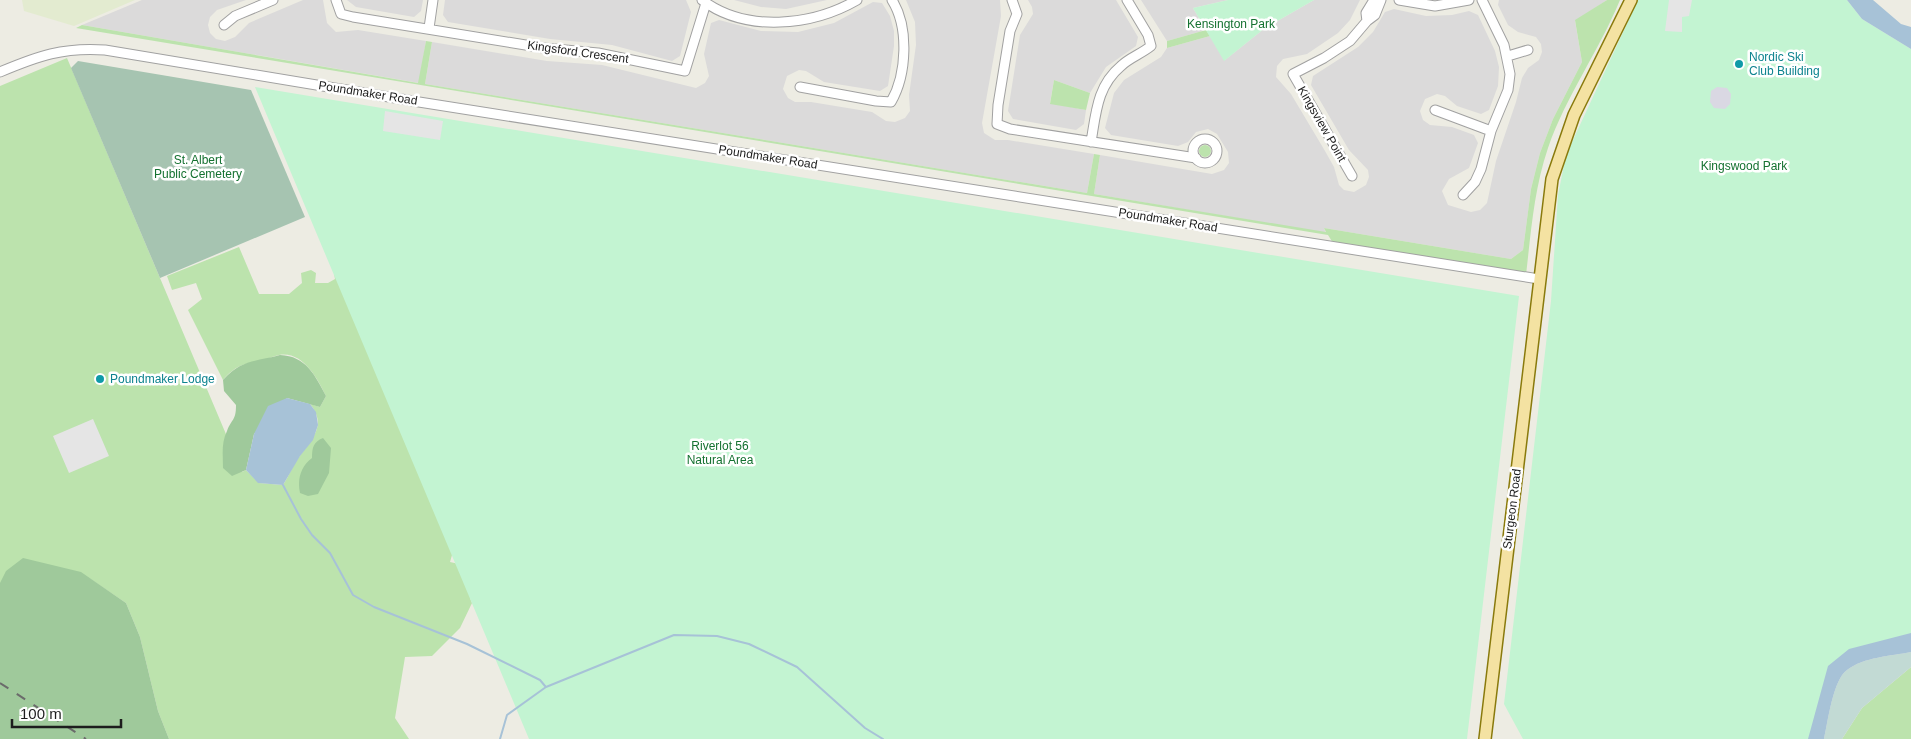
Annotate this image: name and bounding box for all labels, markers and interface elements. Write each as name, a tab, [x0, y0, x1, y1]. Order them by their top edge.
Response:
park label: Kensington Park	[1187, 17, 1276, 31]
street label: Kingsford Crescent	[526, 38, 630, 66]
place label: Nordic Ski Club Building	[1749, 50, 1820, 78]
marker: Nordic Ski Club Building	[1733, 58, 1745, 70]
street label: Poundmaker Road	[317, 78, 419, 108]
street label: Kingsview Point	[1295, 84, 1350, 165]
street label: Poundmaker Road	[717, 142, 819, 172]
park label: St. Albert Public Cemetery	[154, 153, 242, 181]
park label: Kingswood Park	[1701, 159, 1788, 173]
street label: Poundmaker Road	[1117, 205, 1219, 235]
place label: Poundmaker Lodge	[110, 372, 215, 386]
marker: Poundmaker Lodge	[94, 373, 106, 385]
park label: Riverlot 56 Natural Area	[687, 439, 754, 467]
street label: Sturgeon Road	[1500, 468, 1524, 550]
scale bar	[12, 696, 121, 728]
text: 100 m	[20, 705, 62, 722]

